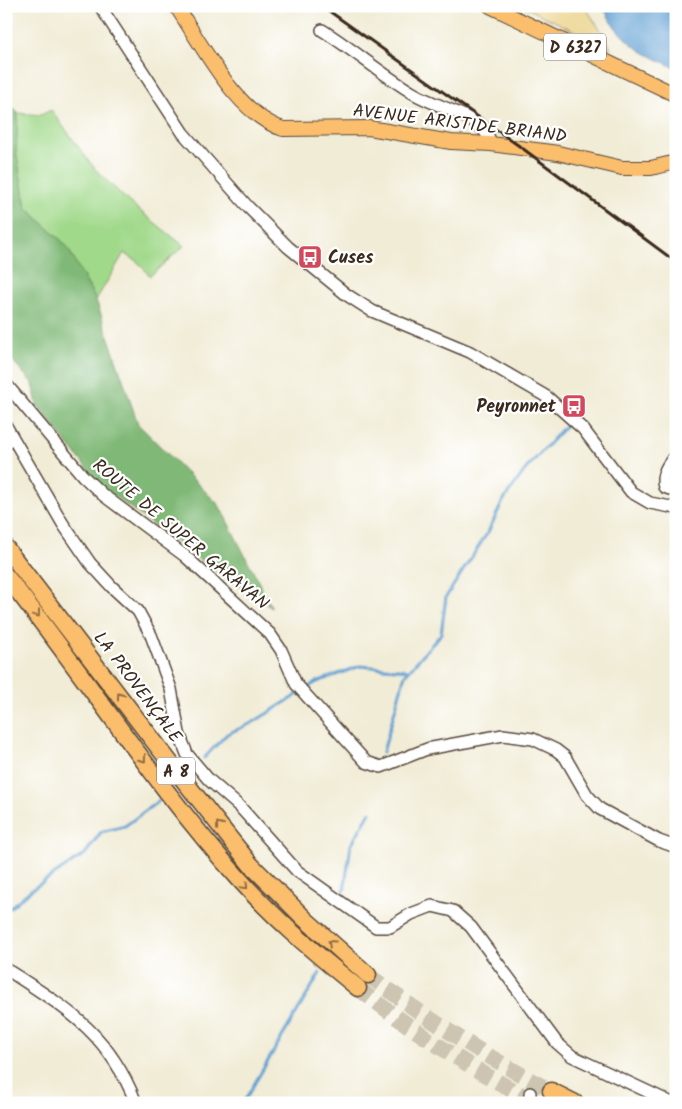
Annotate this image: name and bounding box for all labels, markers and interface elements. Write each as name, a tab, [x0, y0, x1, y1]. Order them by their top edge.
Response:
road number: D 6327	[544, 34, 606, 61]
street label: AVENUE ARISTIDE BRIAND	[351, 97, 569, 152]
bus stop icon: Cuses	[297, 244, 323, 270]
place label: Cuses	[328, 244, 374, 273]
place label: Peyronnet	[476, 393, 557, 422]
bus stop icon: Peyronnet	[561, 393, 587, 419]
street label: ROUTE DE SUPER GARAVAN	[85, 452, 275, 618]
one-way arrow	[31, 608, 39, 617]
street label: LA PROVENÇALE	[85, 626, 189, 750]
one-way arrow	[117, 692, 126, 702]
one-way arrow	[137, 754, 146, 763]
road number: A 8	[157, 758, 195, 784]
one-way arrow	[215, 822, 224, 831]
one-way arrow	[239, 880, 248, 889]
one-way arrow	[327, 940, 336, 949]

